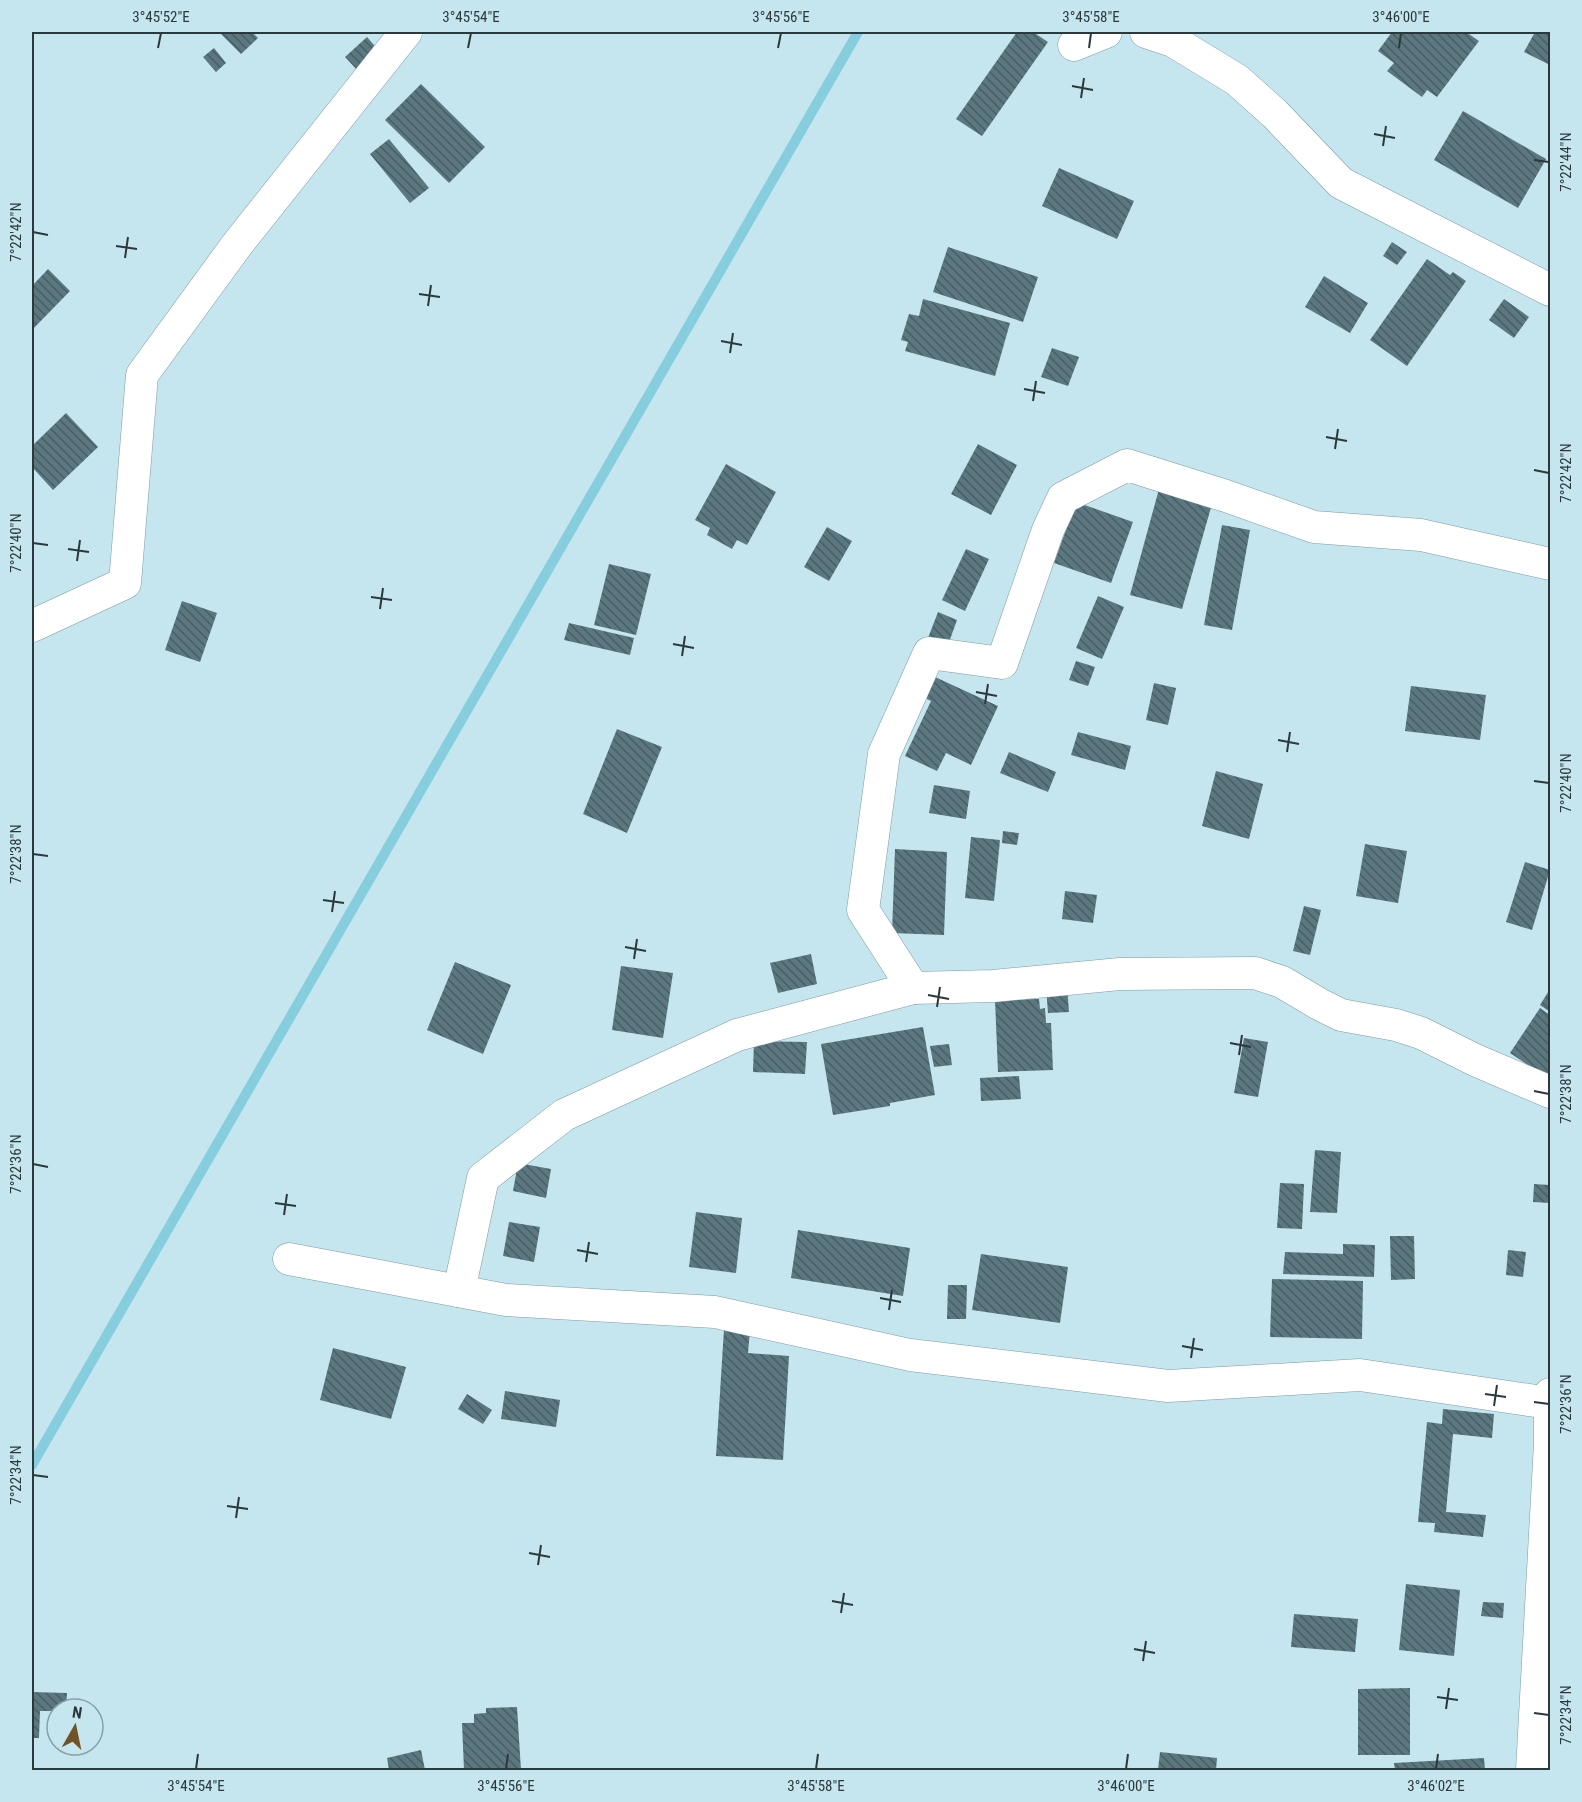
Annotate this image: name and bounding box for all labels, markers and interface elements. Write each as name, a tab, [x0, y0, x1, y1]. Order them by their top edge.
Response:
text: 3°45'52"E	[132, 8, 190, 26]
text: 3°45'54"E	[442, 8, 500, 26]
text: 3°45'56"E	[752, 8, 810, 26]
text: 3°45'58"E	[1062, 8, 1120, 26]
text: 3°46'00"E	[1372, 8, 1430, 26]
text: 7°22'44"N	[1557, 132, 1575, 192]
text: 7°22'42"N	[7, 202, 25, 262]
text: 7°22'42"N	[1557, 443, 1575, 503]
text: 7°22'40"N	[7, 513, 25, 573]
text: 7°22'40"N	[1557, 753, 1575, 813]
text: 7°22'38"N	[7, 824, 25, 884]
text: 7°22'38"N	[1557, 1064, 1575, 1124]
text: 7°22'36"N	[7, 1134, 25, 1194]
text: 7°22'36"N	[1557, 1374, 1575, 1434]
text: 7°22'34"N	[7, 1445, 25, 1505]
text: 7°22'34"N	[1557, 1685, 1575, 1745]
north arrow	[45, 1697, 105, 1757]
text: N	[71, 1703, 84, 1723]
text: 3°45'54"E	[167, 1777, 225, 1795]
text: 3°45'56"E	[477, 1777, 535, 1795]
text: 3°45'58"E	[787, 1777, 845, 1795]
text: 3°46'00"E	[1097, 1777, 1155, 1795]
text: 3°46'02"E	[1407, 1777, 1465, 1795]

